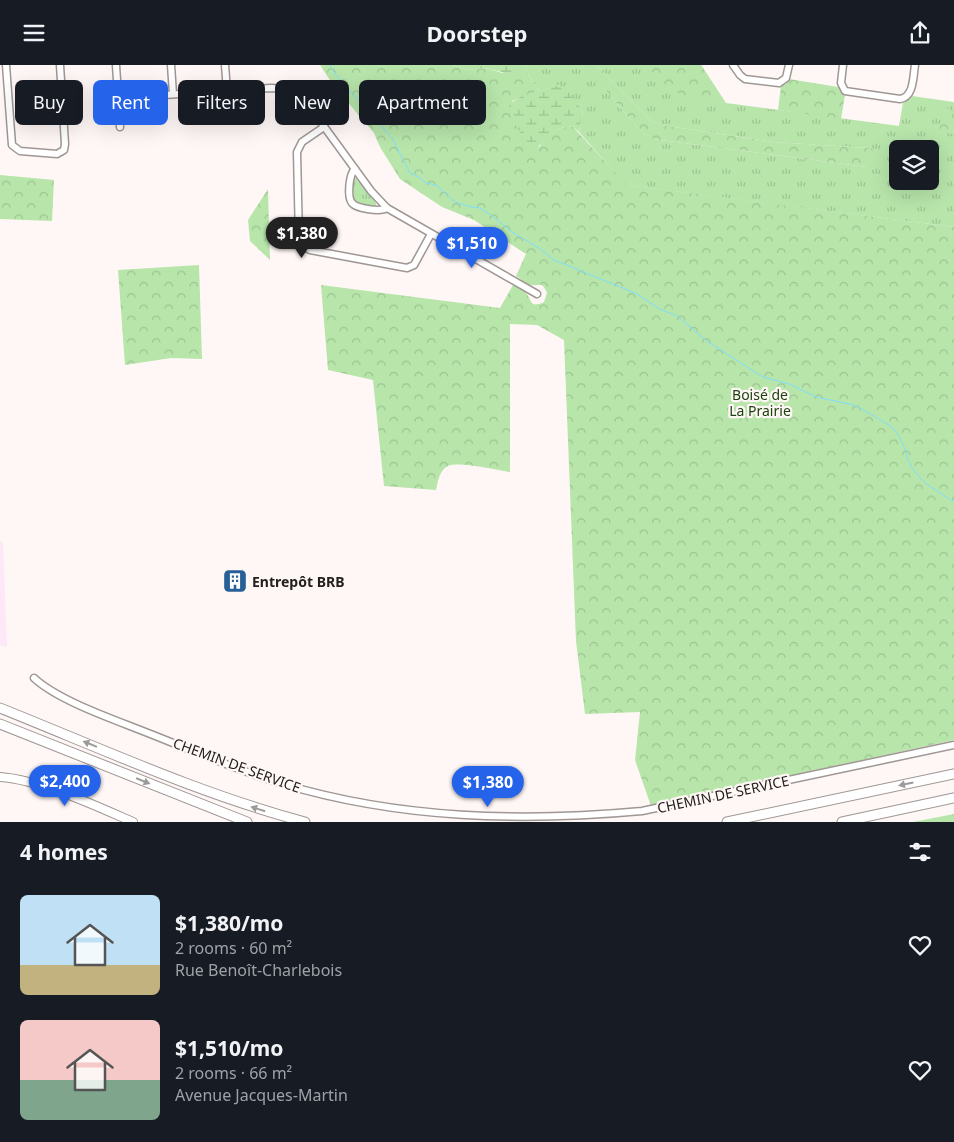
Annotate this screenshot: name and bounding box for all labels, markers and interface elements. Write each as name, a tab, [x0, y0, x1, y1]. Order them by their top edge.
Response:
text: Doorstep	[426, 18, 528, 48]
icon: menu	[20, 19, 48, 47]
icon: share	[906, 19, 934, 47]
chip: Buy	[15, 80, 83, 125]
chip: Rent	[93, 80, 168, 125]
chip: Filters	[178, 80, 265, 125]
chip: New	[275, 80, 349, 125]
chip: Apartment	[359, 80, 486, 125]
map controls	[889, 140, 939, 190]
button: layers	[889, 140, 939, 190]
pin: $1,380	[261, 217, 343, 259]
text: $1,380	[277, 222, 327, 244]
pin: $1,510	[431, 227, 513, 269]
text: $1,510	[447, 232, 497, 254]
park label: Boisé de La Prairie	[729, 385, 791, 420]
building icon: Entrepôt BRB	[222, 568, 248, 594]
place label: Entrepôt BRB	[252, 572, 344, 591]
street label: CHEMIN DE SERVICE	[171, 733, 303, 797]
one-way arrow	[82, 740, 97, 748]
pin: $2,400	[24, 765, 106, 807]
pin: $1,380	[447, 765, 529, 808]
text: $2,400	[40, 770, 90, 792]
text: $1,380	[463, 771, 513, 793]
street label: CHEMIN DE SERVICE	[655, 771, 791, 817]
one-way arrow	[136, 778, 150, 786]
one-way arrow	[899, 780, 914, 788]
one-way arrow	[250, 804, 265, 812]
text: 4 homes	[20, 838, 108, 866]
icon: filters	[906, 838, 934, 866]
text: $1,380/mo	[175, 909, 283, 937]
icon: home	[60, 915, 120, 975]
icon: heart	[906, 931, 934, 959]
text: 2 rooms · 60 m²	[175, 937, 292, 959]
text: Rue Benoît-Charlebois	[175, 959, 342, 981]
text: $1,510/mo	[175, 1034, 283, 1062]
icon: home	[60, 1040, 120, 1100]
icon: heart	[906, 1056, 934, 1084]
text: 2 rooms · 66 m²	[175, 1062, 292, 1084]
text: Avenue Jacques-Martin	[175, 1084, 348, 1106]

